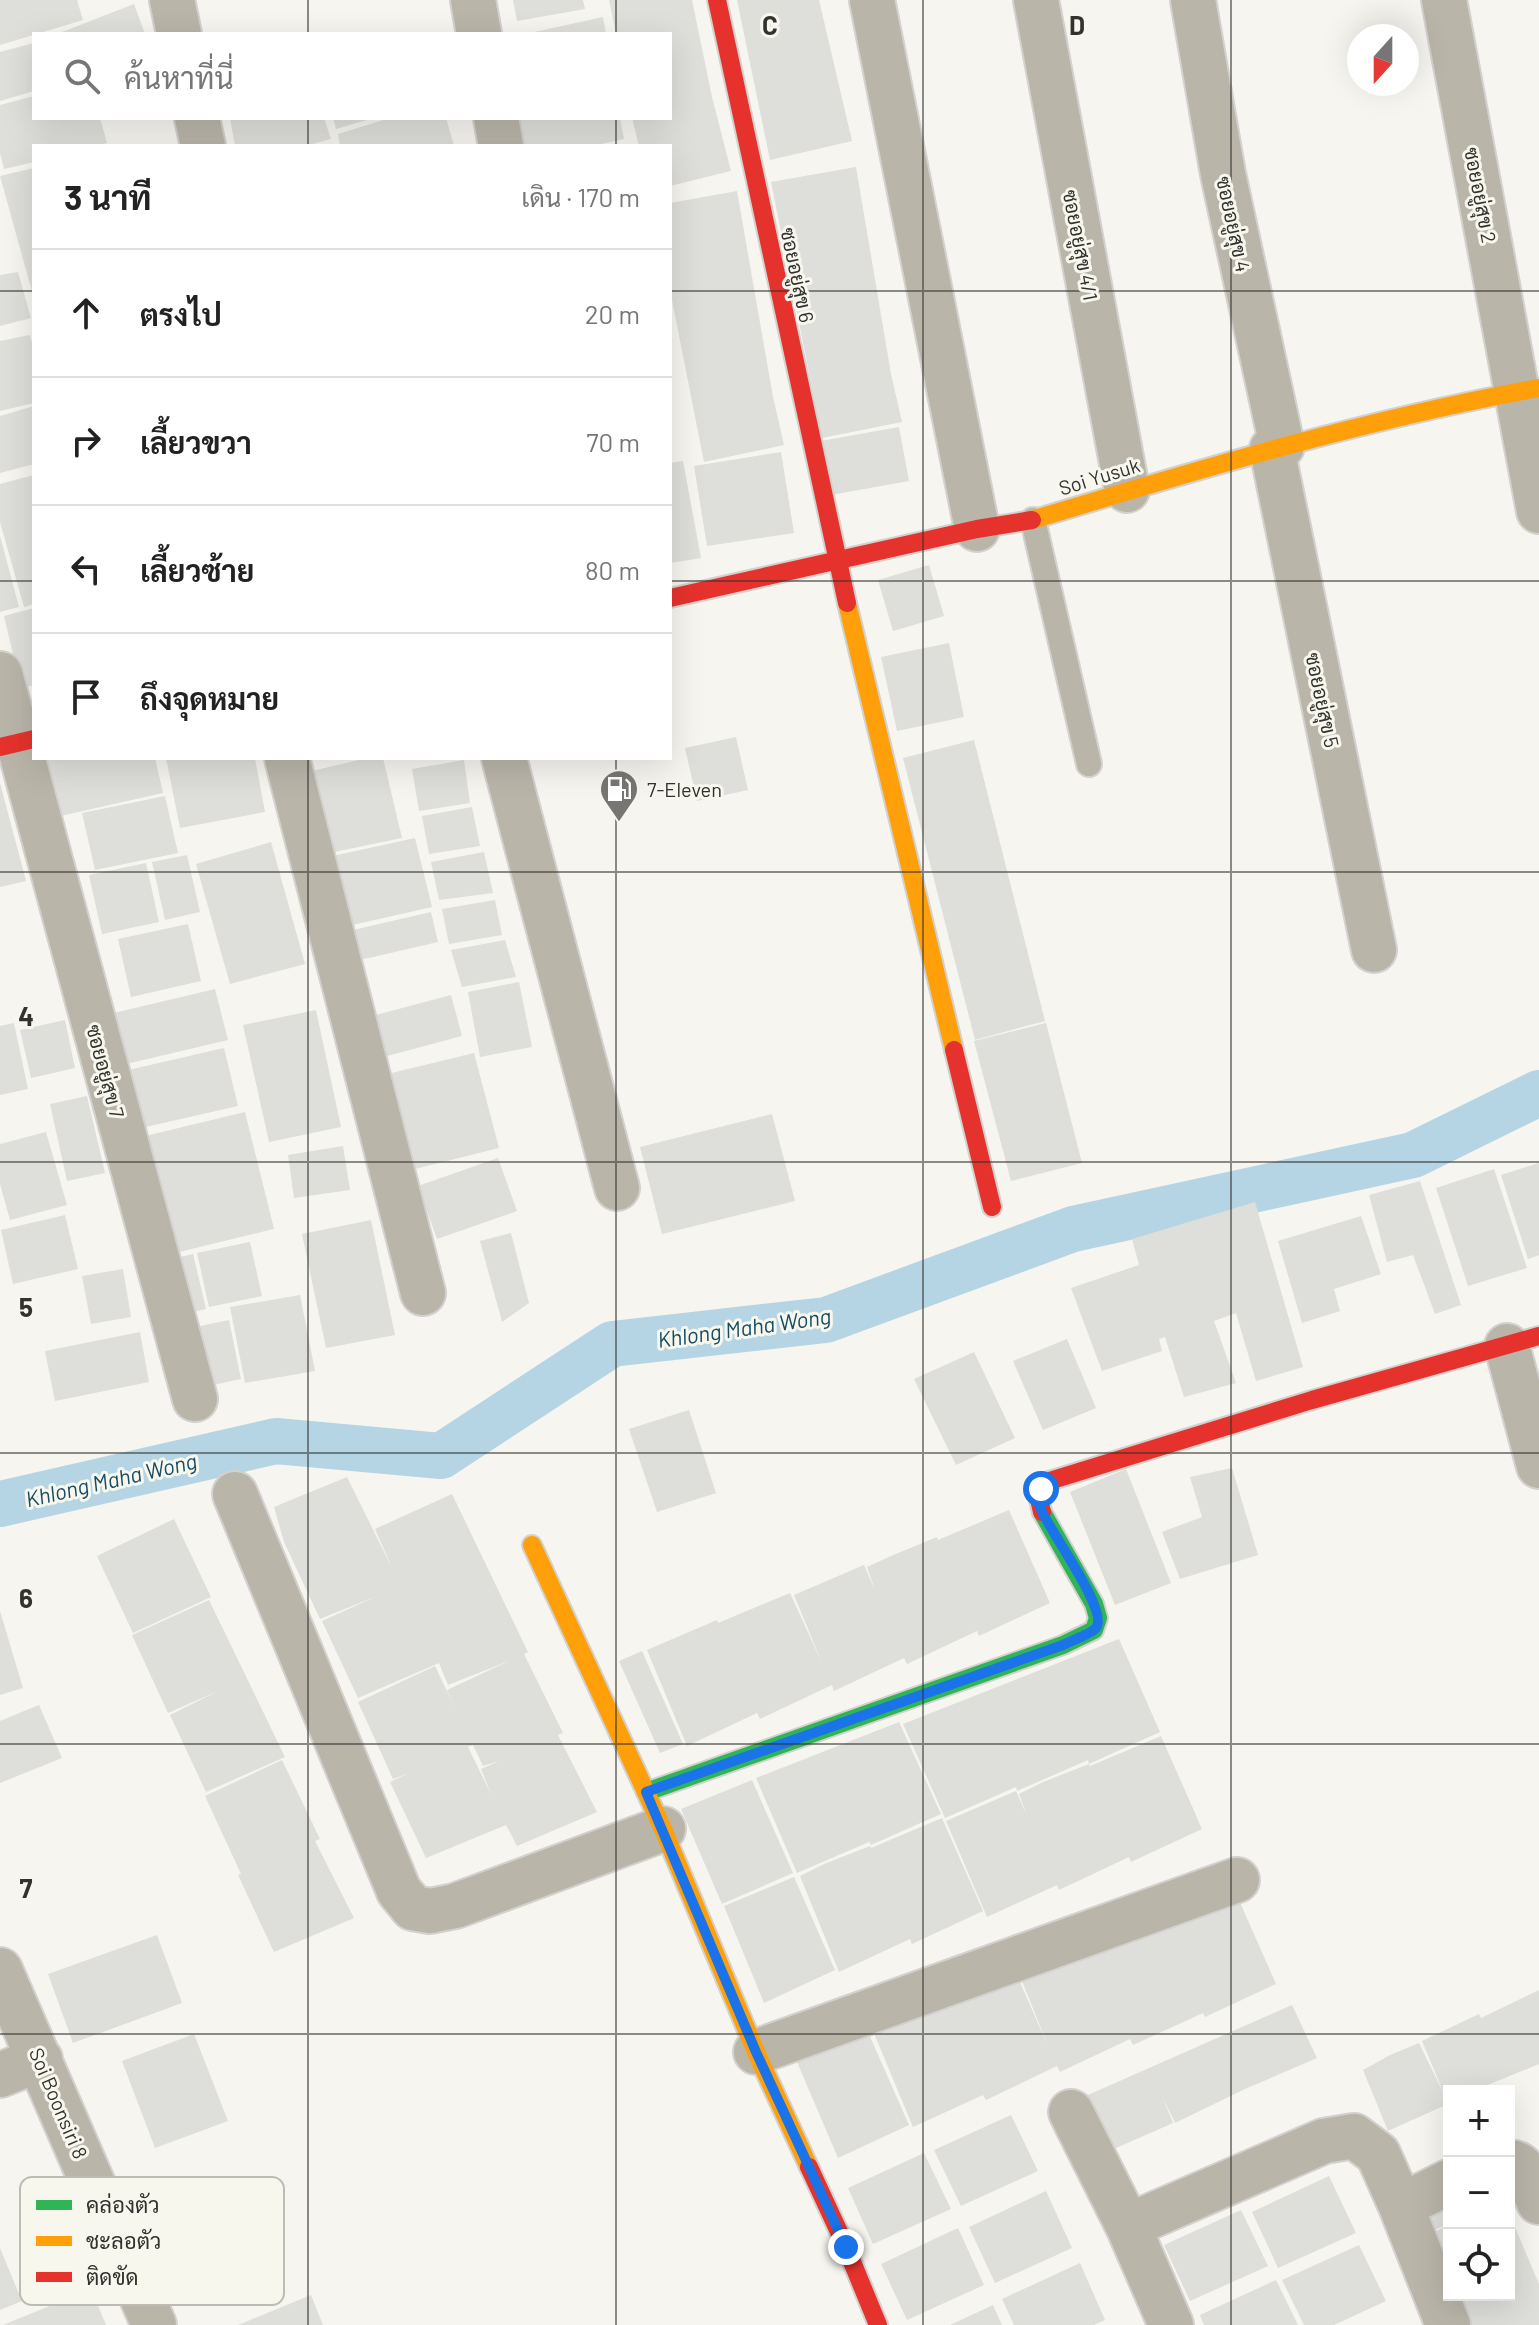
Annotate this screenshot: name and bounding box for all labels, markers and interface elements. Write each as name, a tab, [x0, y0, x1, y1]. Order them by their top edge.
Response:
text: C	[762, 9, 778, 40]
text: D	[1069, 9, 1085, 40]
north arrow	[1347, 24, 1419, 96]
search box	[32, 32, 672, 120]
icon: search	[60, 54, 104, 98]
text: ค้นหาที่นี่	[124, 59, 234, 95]
street label: ซอยอยู่สุข 2	[1456, 145, 1502, 246]
street label: ซอยอยู่สุข 4	[1208, 174, 1256, 275]
text: 3 นาที	[64, 176, 152, 217]
text: เดิน · 170 m	[521, 181, 640, 212]
street label: ซอยอยู่สุข 4/1	[1055, 188, 1103, 303]
street label: ซอยอยู่สุข 6	[772, 225, 820, 326]
icon: ahead	[64, 291, 108, 335]
text: ตรงไป	[140, 296, 222, 332]
text: 20 m	[585, 298, 640, 329]
icon: right	[64, 419, 108, 463]
text: เลี้ยวขวา	[140, 424, 252, 460]
text: 70 m	[586, 426, 640, 457]
street label: Soi Yusuk	[1056, 452, 1142, 500]
icon: left	[64, 547, 108, 591]
text: เลี้ยวซ้าย	[140, 552, 254, 588]
text: 80 m	[585, 554, 640, 585]
street label: ซอยอยู่สุข 5	[1297, 650, 1345, 750]
icon: arrive	[64, 675, 108, 719]
text: ถึงจุดหมาย	[140, 680, 279, 716]
fuel station icon: 7-Eleven	[598, 768, 640, 823]
place label: 7-Eleven	[647, 777, 722, 801]
text: 4	[18, 1000, 34, 1031]
street label: ซอยอยู่สุข 7	[78, 1022, 130, 1122]
text: 5	[19, 1291, 33, 1322]
water label: Khlong Maha Wong	[656, 1302, 832, 1352]
water label: Khlong Maha Wong	[23, 1447, 199, 1511]
route start	[1023, 1471, 1059, 1507]
text: 6	[19, 1582, 33, 1613]
text: 7	[20, 1872, 33, 1903]
street label: Soi Boonsiri 8	[25, 2044, 93, 2162]
map controls	[1443, 2085, 1515, 2301]
button: +	[1443, 2085, 1515, 2157]
button: −	[1443, 2157, 1515, 2229]
legend	[20, 2177, 284, 2305]
text: คล่องตัว	[86, 2191, 160, 2217]
text: ชะลอตัว	[86, 2227, 161, 2253]
route end	[828, 2229, 864, 2265]
button: locate	[1443, 2229, 1515, 2301]
text: ติดขัด	[86, 2263, 138, 2289]

